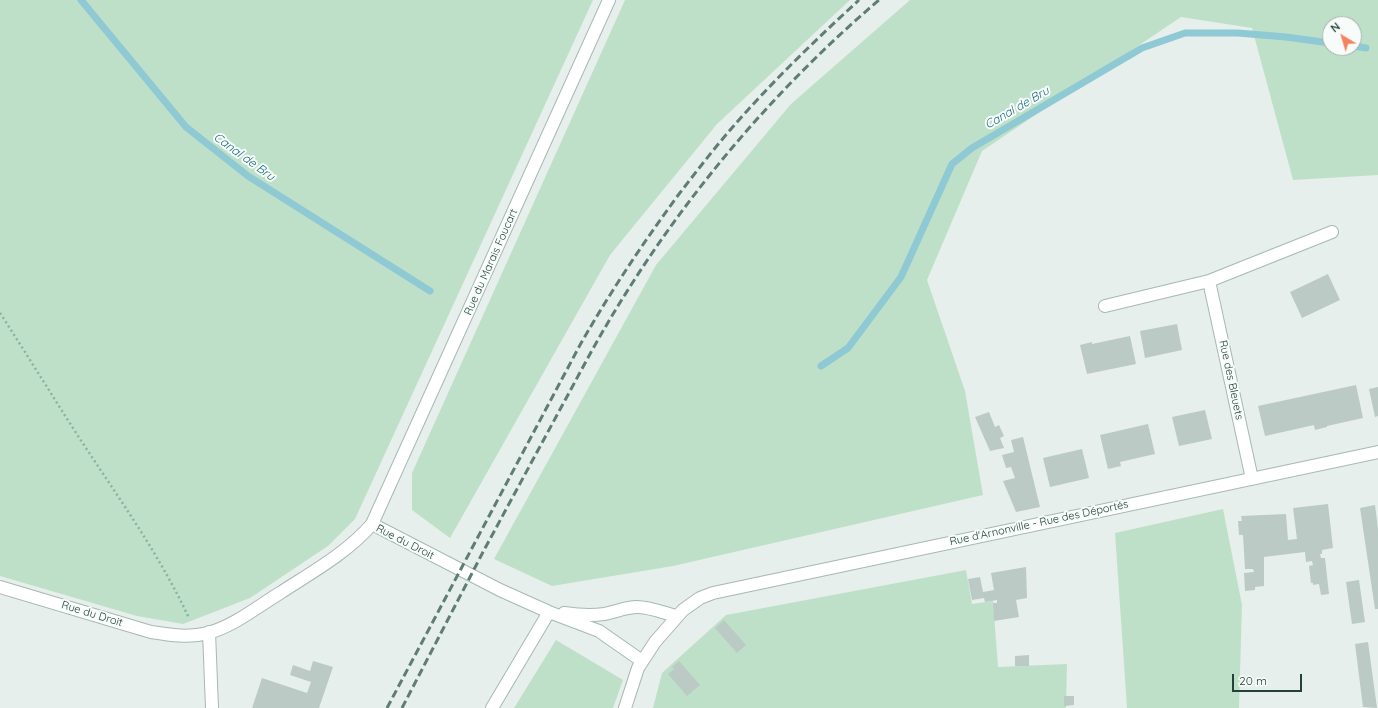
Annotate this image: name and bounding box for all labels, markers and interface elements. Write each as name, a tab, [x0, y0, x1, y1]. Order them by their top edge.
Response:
north arrow	[1322, 16, 1362, 56]
text: N	[1328, 19, 1343, 35]
water label: Canal de Bru	[982, 84, 1052, 132]
water label: Canal de Bru	[211, 130, 277, 184]
street label: Rue du Marais Foucart	[462, 207, 520, 317]
street label: Rue des Bleuets	[1216, 339, 1246, 421]
street label: Rue d'Arnonville - Rue des Déportés	[948, 498, 1130, 548]
street label: Rue du Droit	[374, 522, 436, 562]
street label: Rue du Droit	[60, 598, 124, 630]
scale bar	[1234, 666, 1304, 692]
text: 20 m	[1239, 673, 1267, 688]

